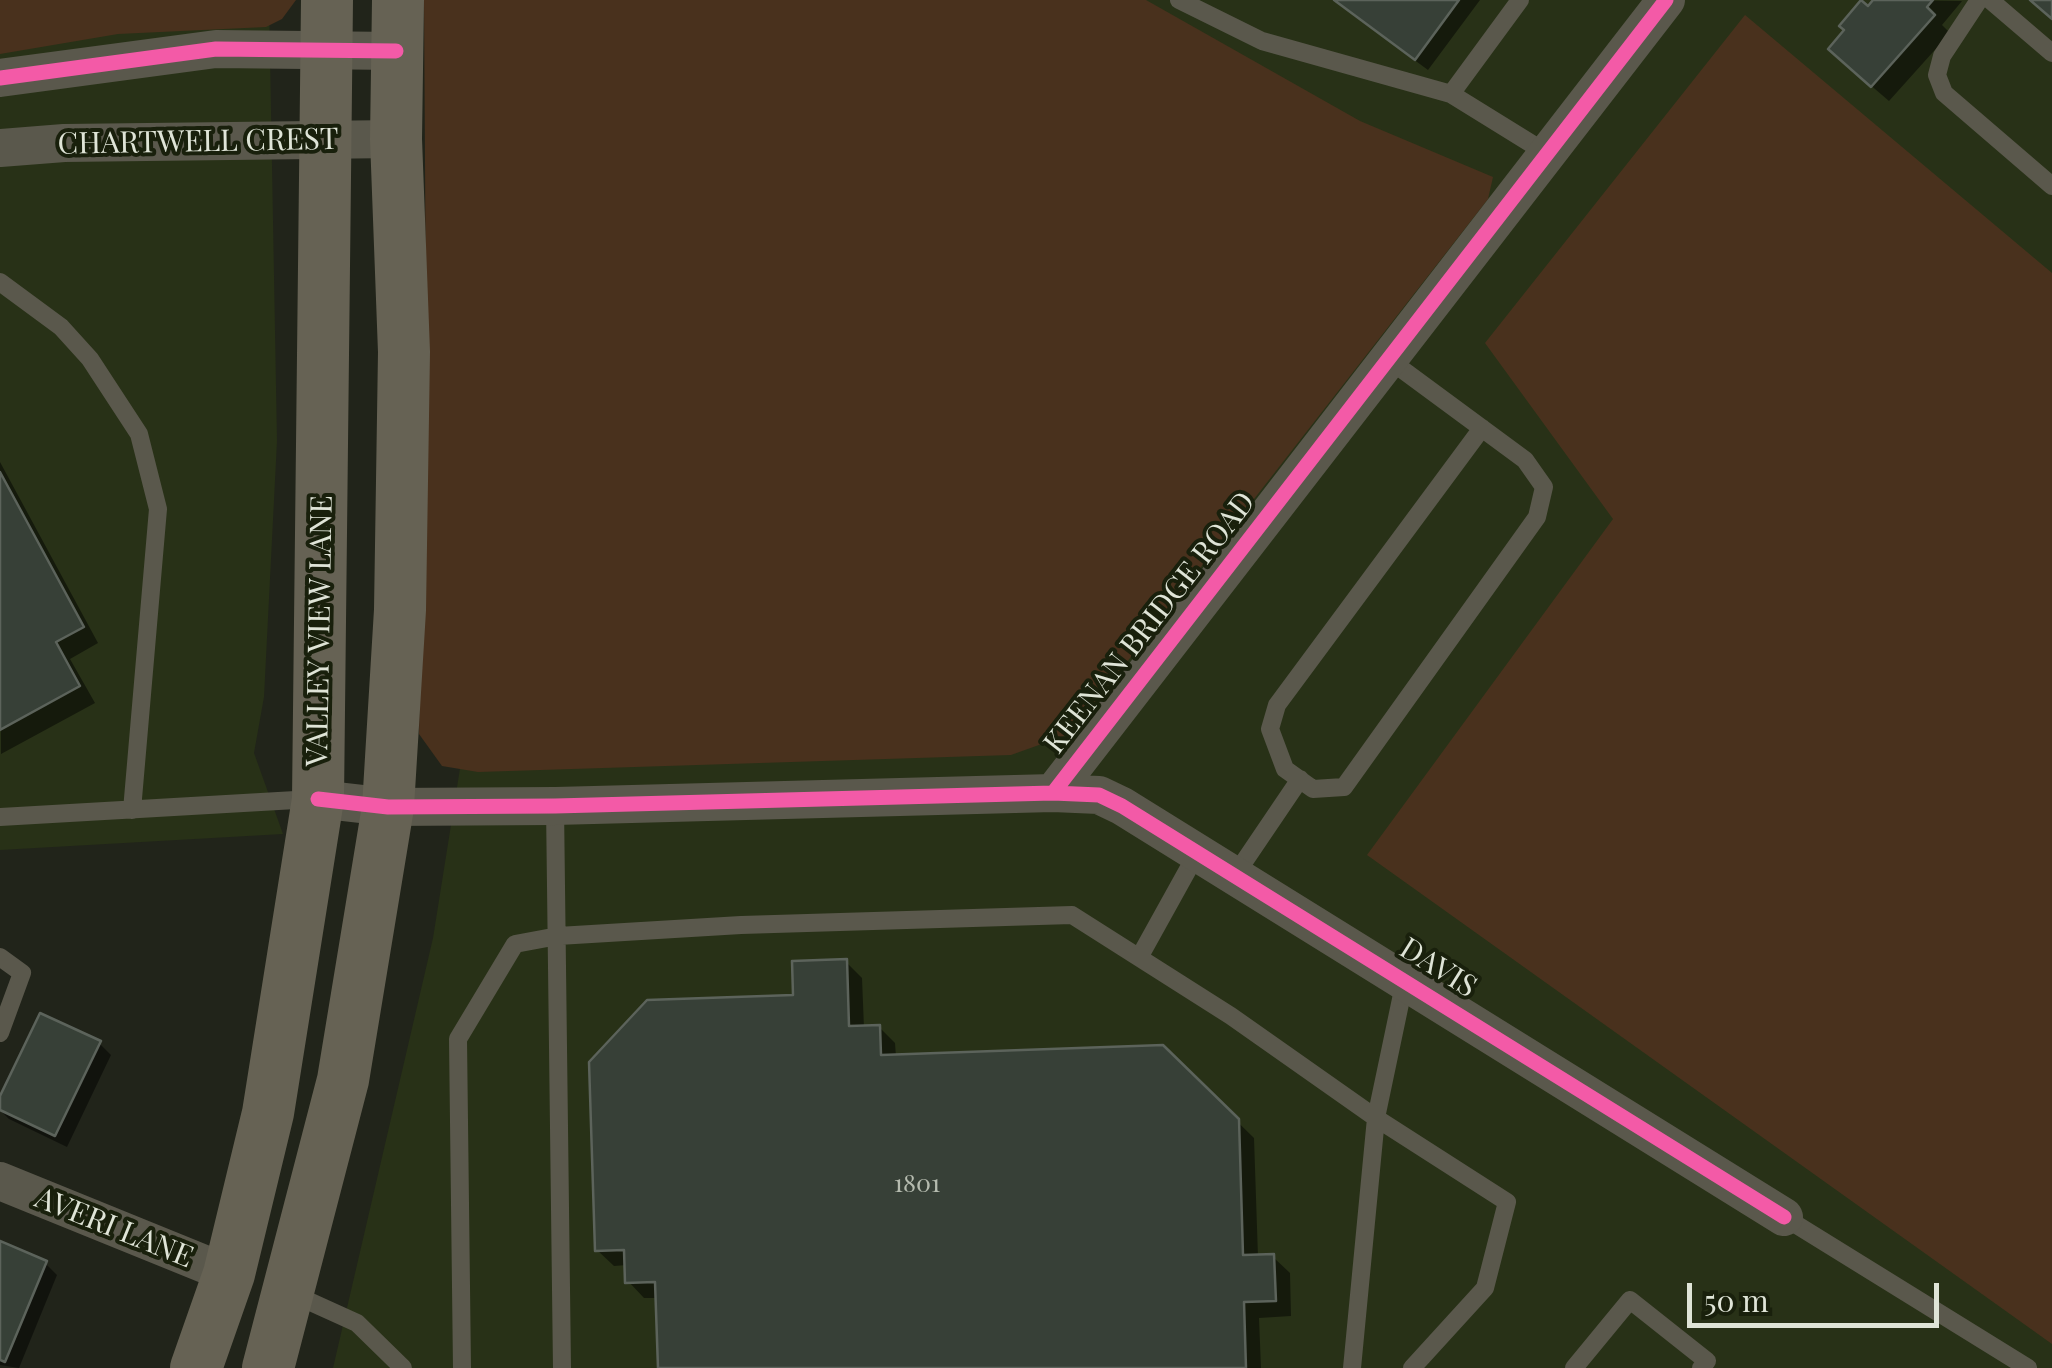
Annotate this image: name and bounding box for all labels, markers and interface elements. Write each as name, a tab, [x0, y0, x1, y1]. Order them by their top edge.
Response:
street label: CHARTWELL CREST	[57, 122, 339, 162]
street label: KEENAN BRIDGE ROAD	[1037, 485, 1263, 761]
street label: VALLEY VIEW LANE	[300, 495, 340, 767]
street label: DAVIS	[1393, 931, 1483, 1005]
house number: 1801	[894, 1169, 940, 1199]
street label: AVERI LANE	[30, 1180, 198, 1276]
scale bar	[1692, 1263, 1944, 1325]
text: 50 m	[1704, 1280, 1769, 1320]

